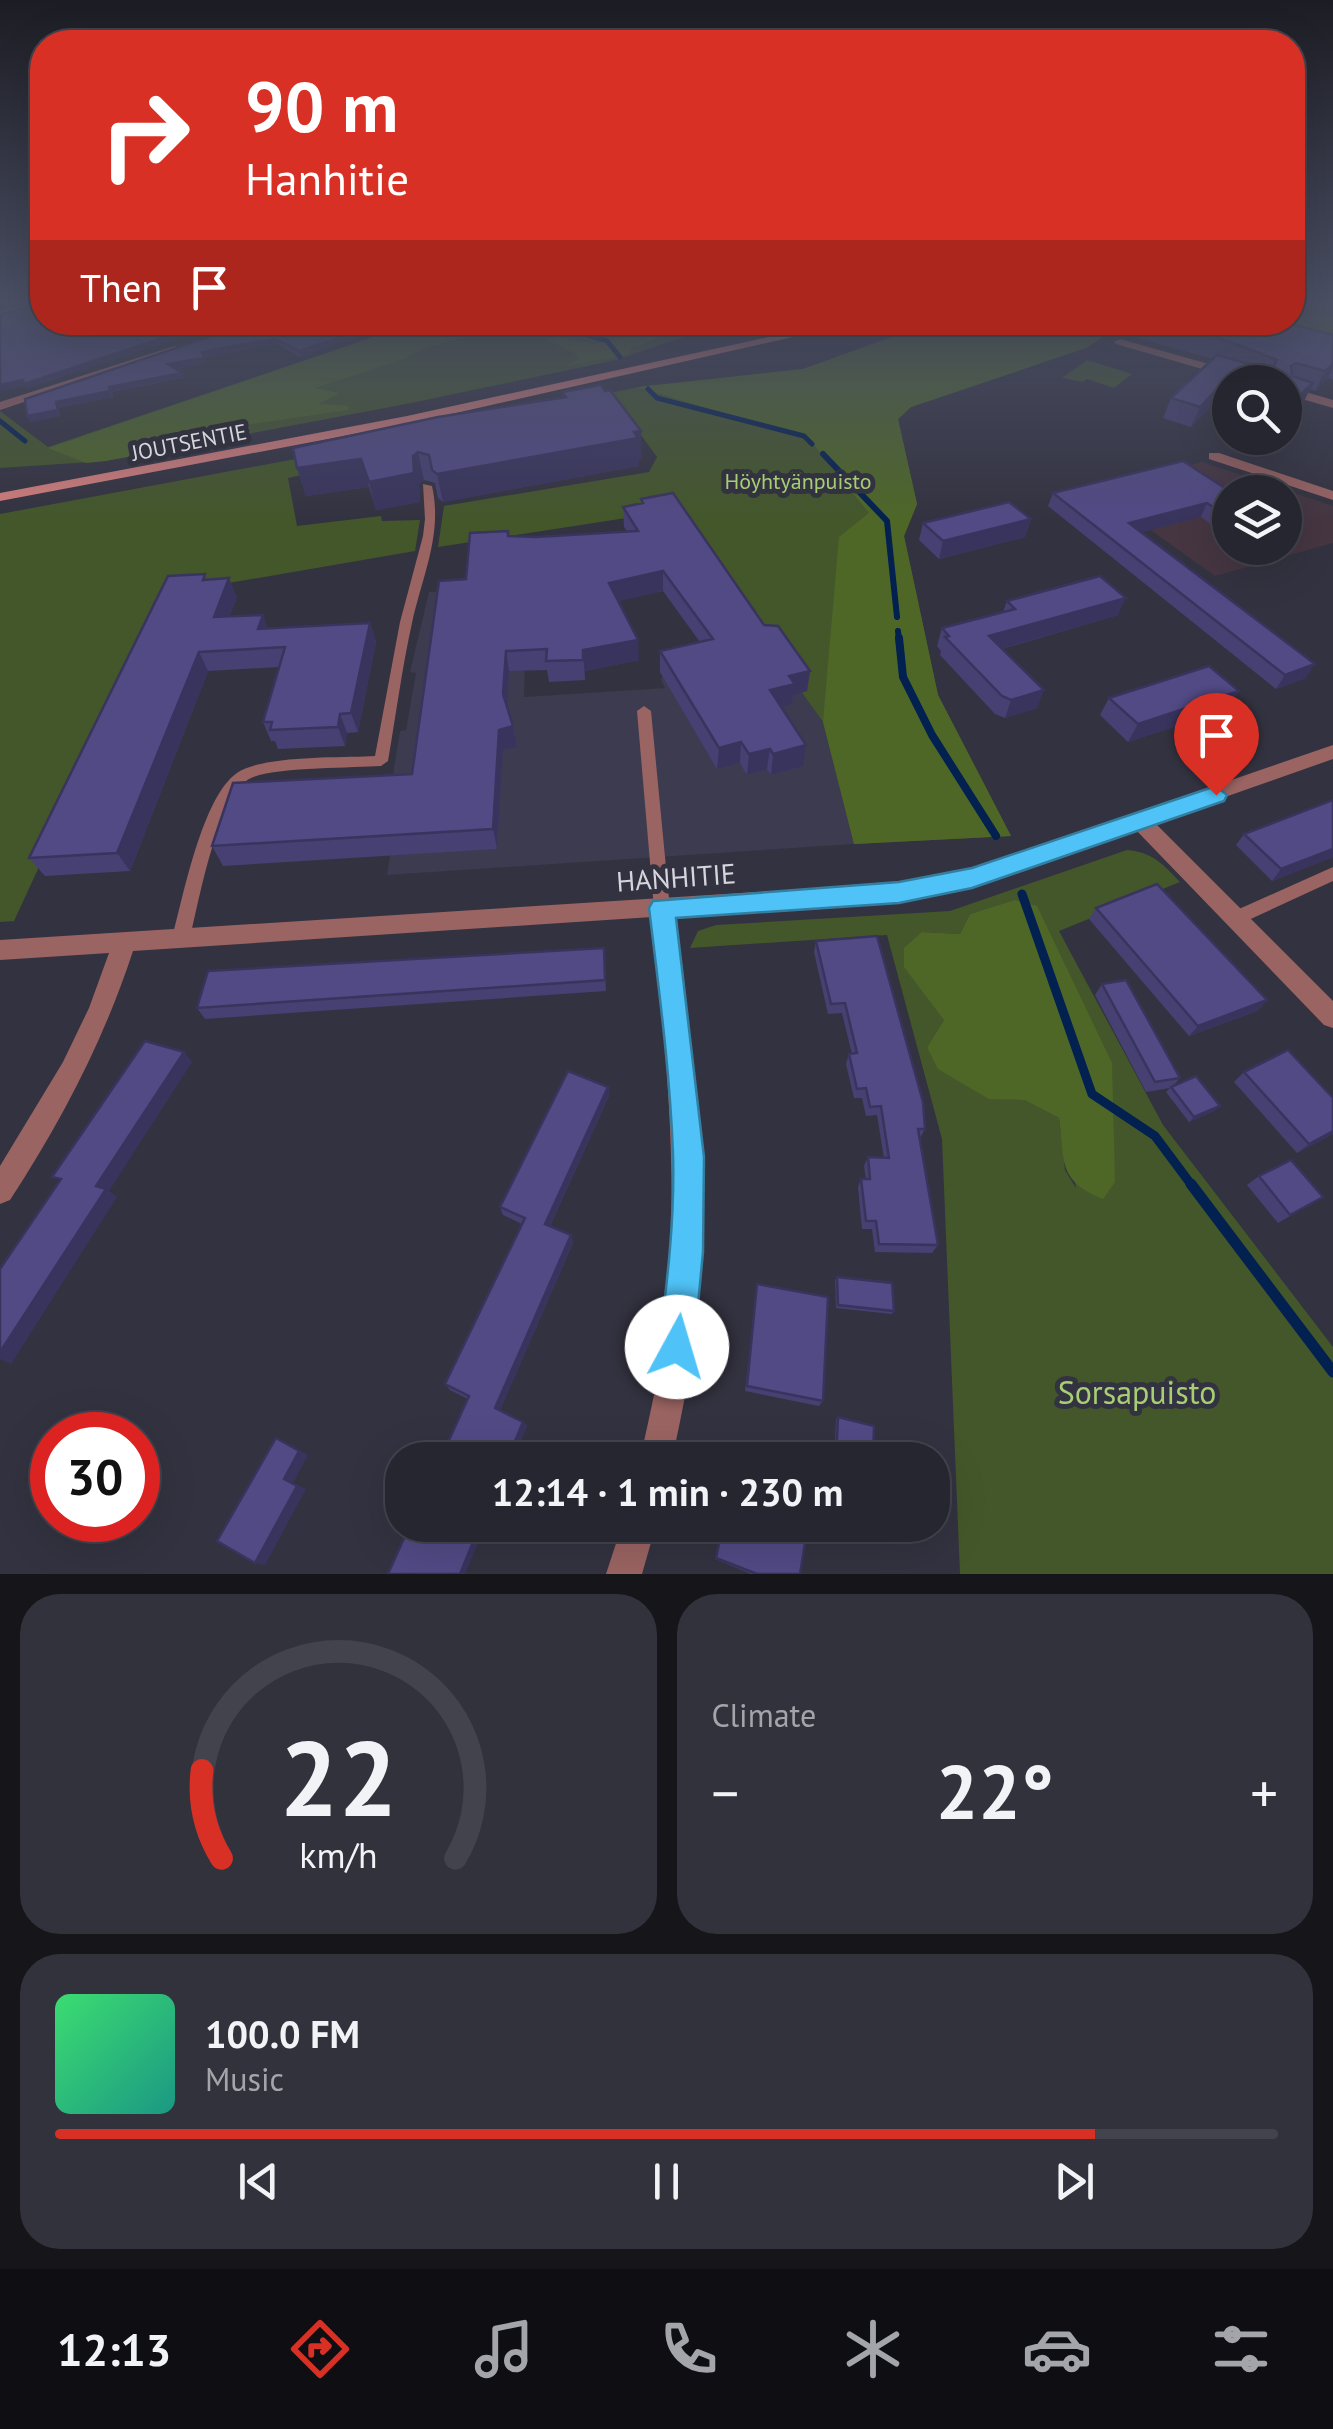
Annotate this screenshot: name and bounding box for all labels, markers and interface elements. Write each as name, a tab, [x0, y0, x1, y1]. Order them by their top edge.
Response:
text: 90 m	[245, 61, 398, 151]
icon: right	[80, 70, 210, 200]
text: Hanhitie	[245, 149, 409, 207]
icon: arrive	[182, 260, 237, 315]
text: Then	[80, 263, 162, 312]
map controls	[1212, 365, 1302, 565]
button: search	[1212, 365, 1302, 455]
street label: JOUTSENTIE	[128, 417, 249, 467]
park label: Höyhtyänpuisto	[724, 467, 872, 495]
button: layers	[1212, 475, 1302, 565]
pin	[1174, 693, 1259, 796]
icon: arrive	[1189, 708, 1244, 763]
street label: HANHITIE	[615, 854, 737, 900]
position arrow	[625, 1295, 729, 1399]
park label: Sorsapuisto	[1058, 1371, 1216, 1413]
speed limit sign: 30	[30, 1412, 160, 1542]
text: 12:14 · 1 min · 230 m	[492, 1467, 843, 1516]
text: Climate	[712, 1694, 816, 1736]
text: 22	[279, 1710, 397, 1845]
text: 22°	[936, 1743, 1054, 1840]
text: −	[712, 1757, 739, 1828]
text: +	[1250, 1757, 1278, 1828]
text: km/h	[299, 1832, 377, 1878]
text: 100.0 FM	[205, 2009, 360, 2058]
text: Music	[205, 2058, 284, 2100]
icon: previous	[231, 2154, 286, 2209]
icon: pause	[639, 2154, 694, 2209]
icon: next	[1047, 2154, 1102, 2209]
icon: directions	[285, 2314, 355, 2384]
icon: music	[469, 2314, 539, 2384]
icon: phone	[654, 2314, 724, 2384]
icon: climate	[838, 2314, 908, 2384]
icon: car	[1022, 2314, 1092, 2384]
icon: filters	[1206, 2314, 1276, 2384]
text: 12:13	[57, 2320, 171, 2378]

